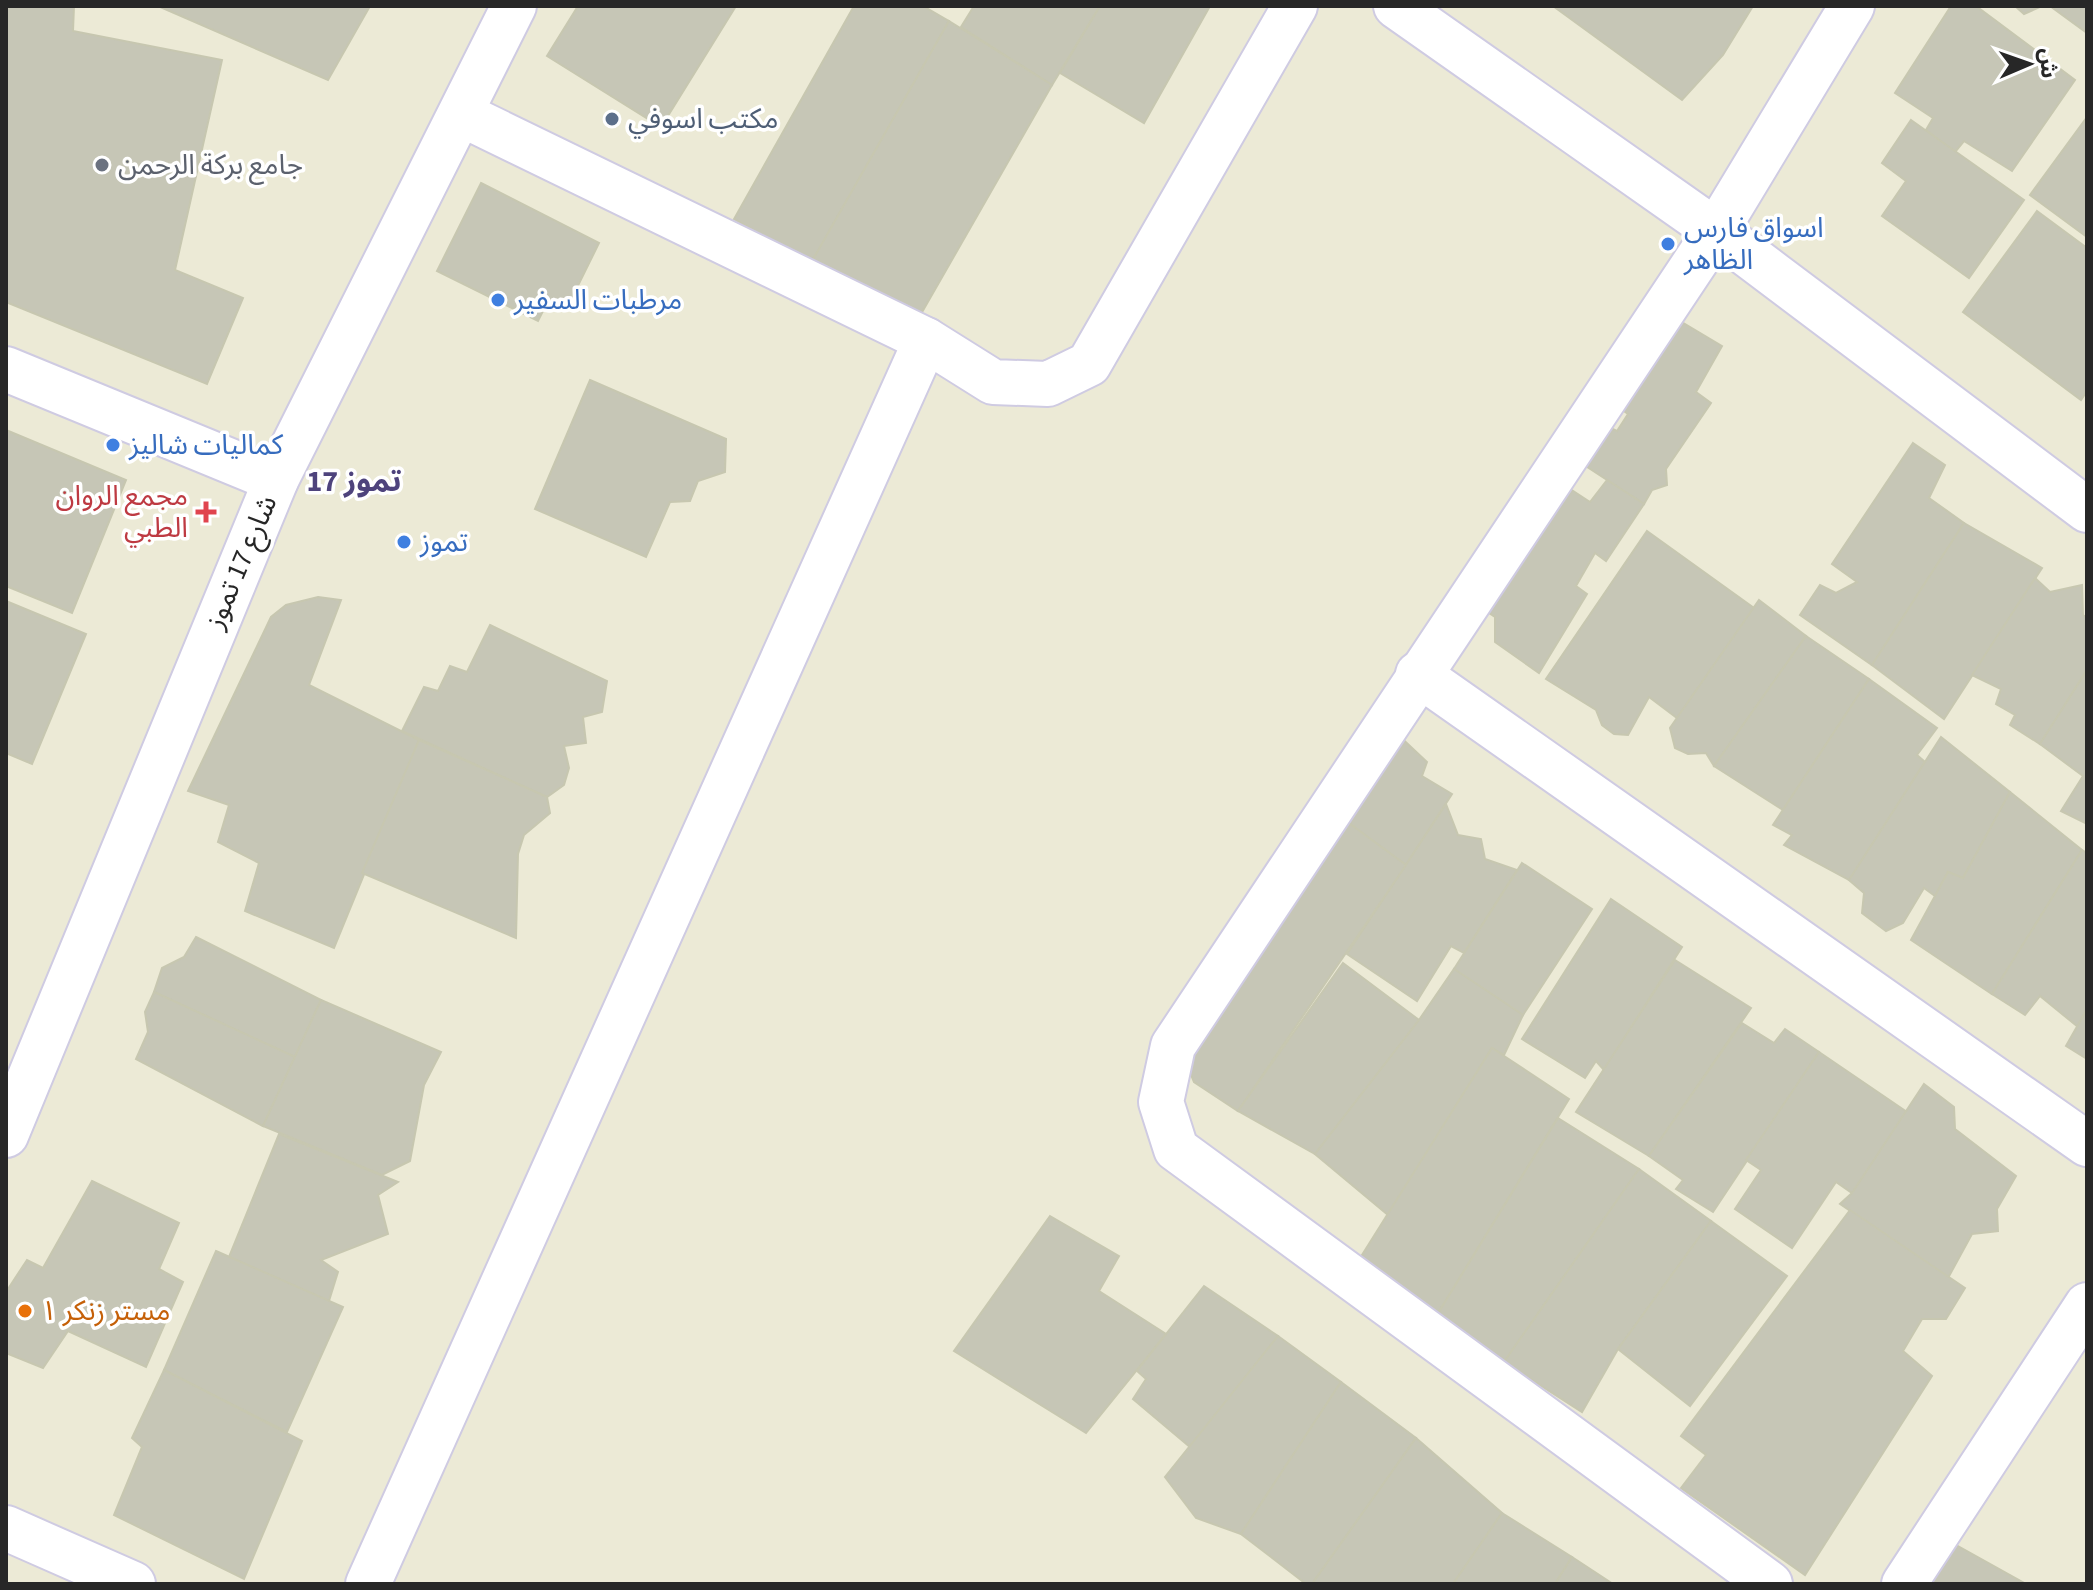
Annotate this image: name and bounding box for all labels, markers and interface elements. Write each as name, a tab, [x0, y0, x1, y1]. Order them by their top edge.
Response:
north arrow	[1989, 24, 2069, 104]
text: ش	[2031, 48, 2065, 79]
place label: مكتب اسوفي	[628, 99, 779, 139]
marker: مكتب اسوفي	[603, 110, 621, 128]
place label: جامع بركة الرحمن	[118, 145, 303, 185]
marker: جامع بركة الرحمن	[93, 156, 111, 174]
place label: اسواق فارس الظاهر	[1683, 208, 1824, 280]
marker: اسواق فارس الظاهر	[1659, 235, 1677, 253]
place label: مرطبات السفير	[513, 280, 682, 320]
marker: مرطبات السفير	[489, 291, 507, 309]
place label: كماليات شاليز	[128, 425, 284, 465]
marker: كماليات شاليز	[104, 436, 122, 454]
district label: 17 تموز	[306, 460, 402, 503]
place label: مجمع الروان الطبي	[55, 476, 188, 548]
street label: شارع 17 تموز	[195, 489, 287, 636]
marker: مجمع الروان الطبي	[195, 501, 217, 523]
place label: تموز	[419, 522, 468, 562]
marker: تموز	[395, 533, 413, 551]
place label: مستر زنكر ١	[41, 1291, 171, 1331]
marker: مستر زنكر ١	[16, 1302, 34, 1320]

